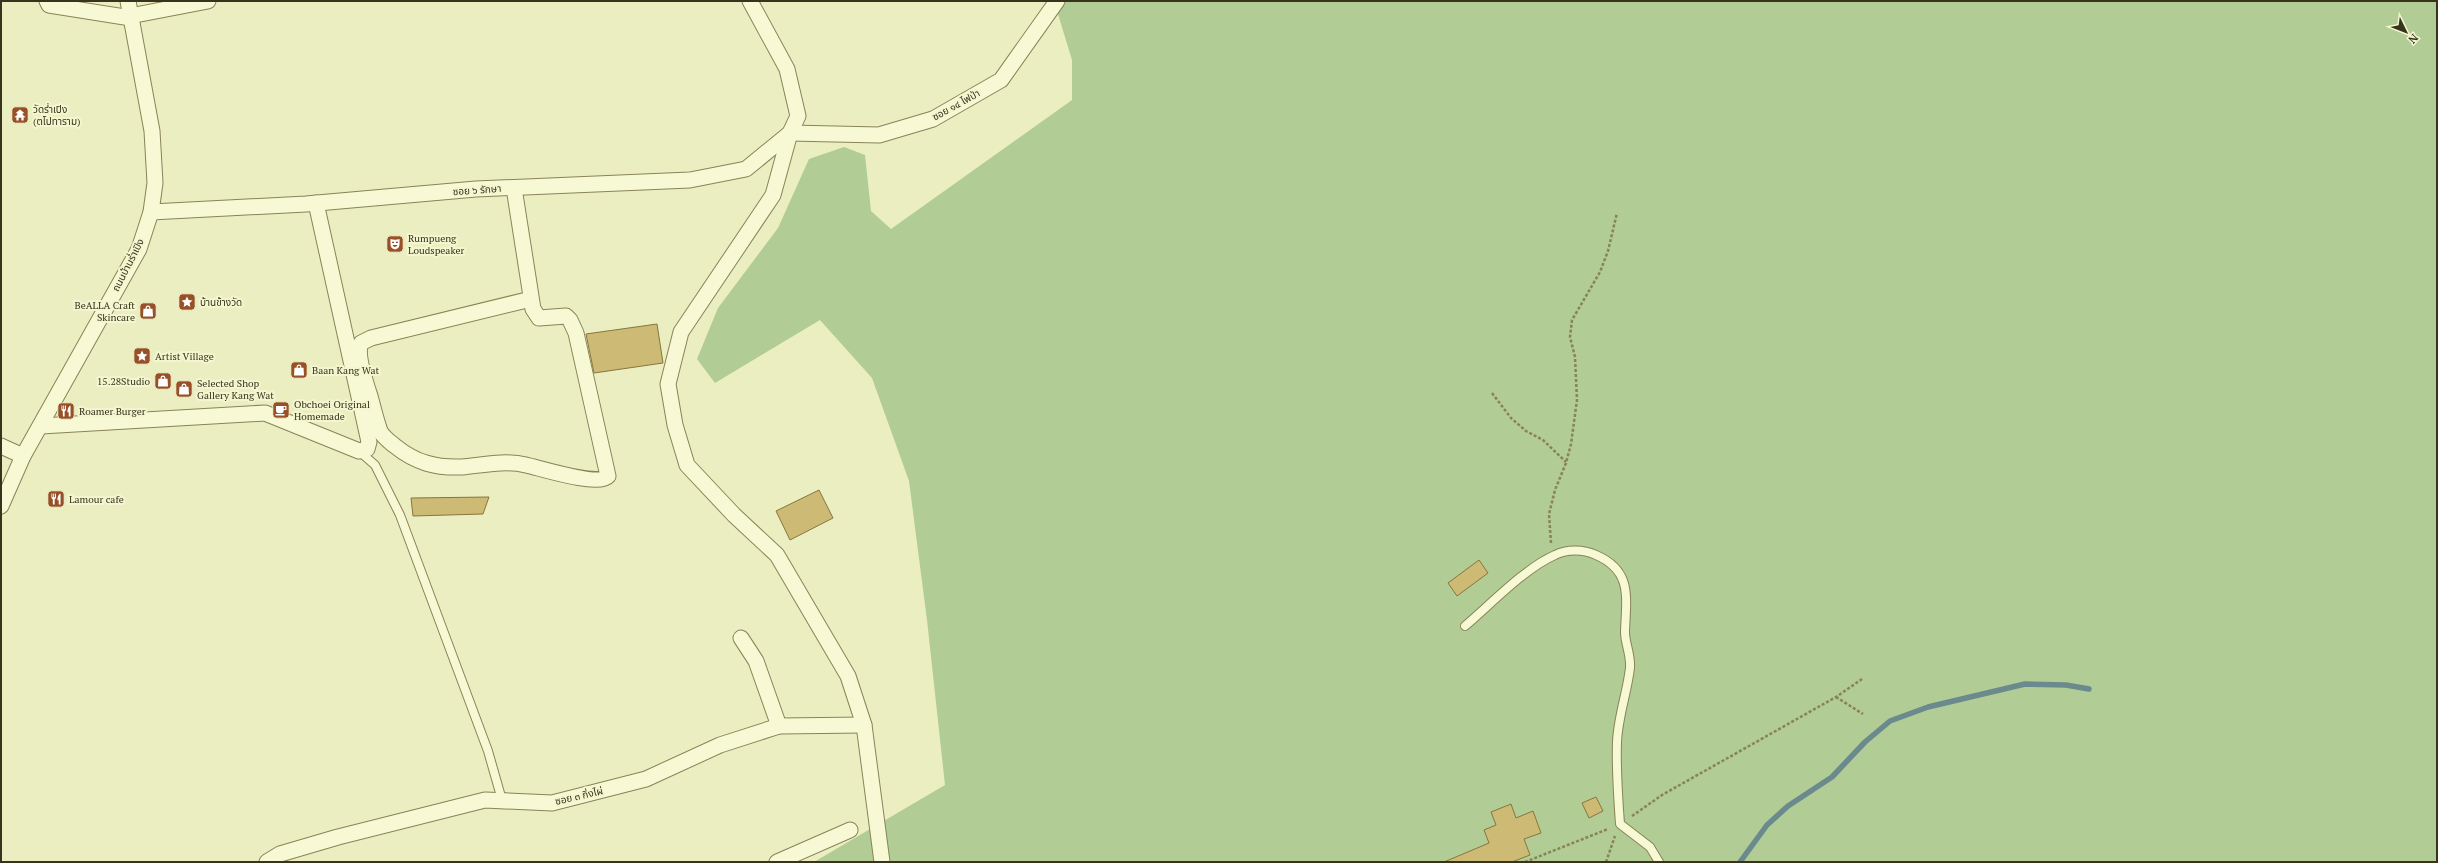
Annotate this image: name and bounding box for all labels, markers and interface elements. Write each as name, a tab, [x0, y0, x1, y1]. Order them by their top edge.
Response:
north arrow	[2386, 12, 2426, 52]
text: N	[2405, 31, 2421, 47]
street label: ซอย ๑๔ ไฟป่า	[930, 87, 982, 123]
place label: วัดร่ำเปิง (ตโปทาราม)	[33, 102, 80, 128]
temple icon: วัดร่ำเปิง (ตโปทาราม)	[10, 105, 30, 125]
street label: ซอย ๖ รักษา	[452, 182, 502, 198]
place label: Rumpueng Loudspeaker	[408, 232, 464, 257]
theatre icon: Rumpueng Loudspeaker	[385, 234, 405, 254]
street label: ถนนบ้านร่ำเปิง	[108, 236, 147, 294]
place icon: บ้านข้างวัด	[177, 292, 197, 312]
place label: บ้านข้างวัด	[200, 296, 242, 309]
place label: BeALLA Craft Skincare	[75, 299, 135, 324]
shop icon: BeALLA Craft Skincare	[138, 301, 158, 321]
place icon: Artist Village	[132, 346, 152, 366]
place label: Artist Village	[155, 350, 214, 363]
shop icon: Baan Kang Wat	[289, 360, 309, 380]
place label: Baan Kang Wat	[312, 364, 379, 377]
shop icon: 15.28Studio	[153, 371, 173, 391]
place label: 15.28Studio	[97, 375, 150, 388]
place label: Selected Shop Gallery Kang Wat	[197, 377, 274, 402]
shop icon: Selected Shop Gallery Kang Wat	[174, 379, 194, 399]
place label: Obchoei Original Homemade	[294, 398, 370, 423]
cafe icon: Obchoei Original Homemade	[271, 400, 291, 420]
restaurant icon: Roamer Burger	[56, 401, 76, 421]
place label: Roamer Burger	[79, 405, 146, 418]
restaurant icon: Lamour cafe	[46, 489, 66, 509]
place label: Lamour cafe	[69, 493, 124, 506]
street label: ซอย ๓ กิ่งไผ่	[554, 784, 604, 808]

